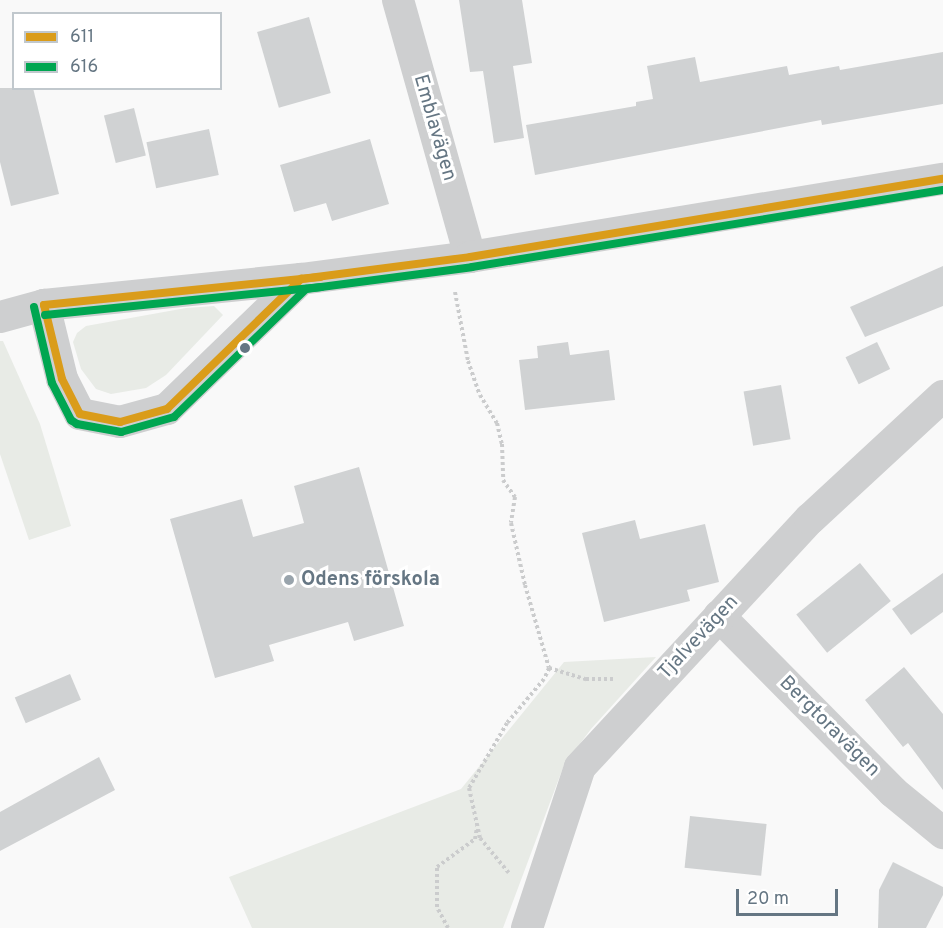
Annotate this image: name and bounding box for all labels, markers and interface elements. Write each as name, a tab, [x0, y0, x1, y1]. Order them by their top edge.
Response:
legend	[12, 12, 222, 90]
text: 611	[70, 26, 94, 49]
text: 616	[70, 56, 98, 79]
street label: Emblavägen	[407, 72, 461, 184]
unlabelled marker	[239, 342, 251, 354]
place label: Odens förskola	[301, 568, 440, 592]
marker: Odens förskola	[282, 573, 296, 587]
street label: Tjalvevägen	[654, 591, 744, 685]
street label: Bergtoravägen	[774, 672, 884, 782]
scale bar	[739, 877, 841, 915]
text: 20 m	[747, 888, 789, 911]

